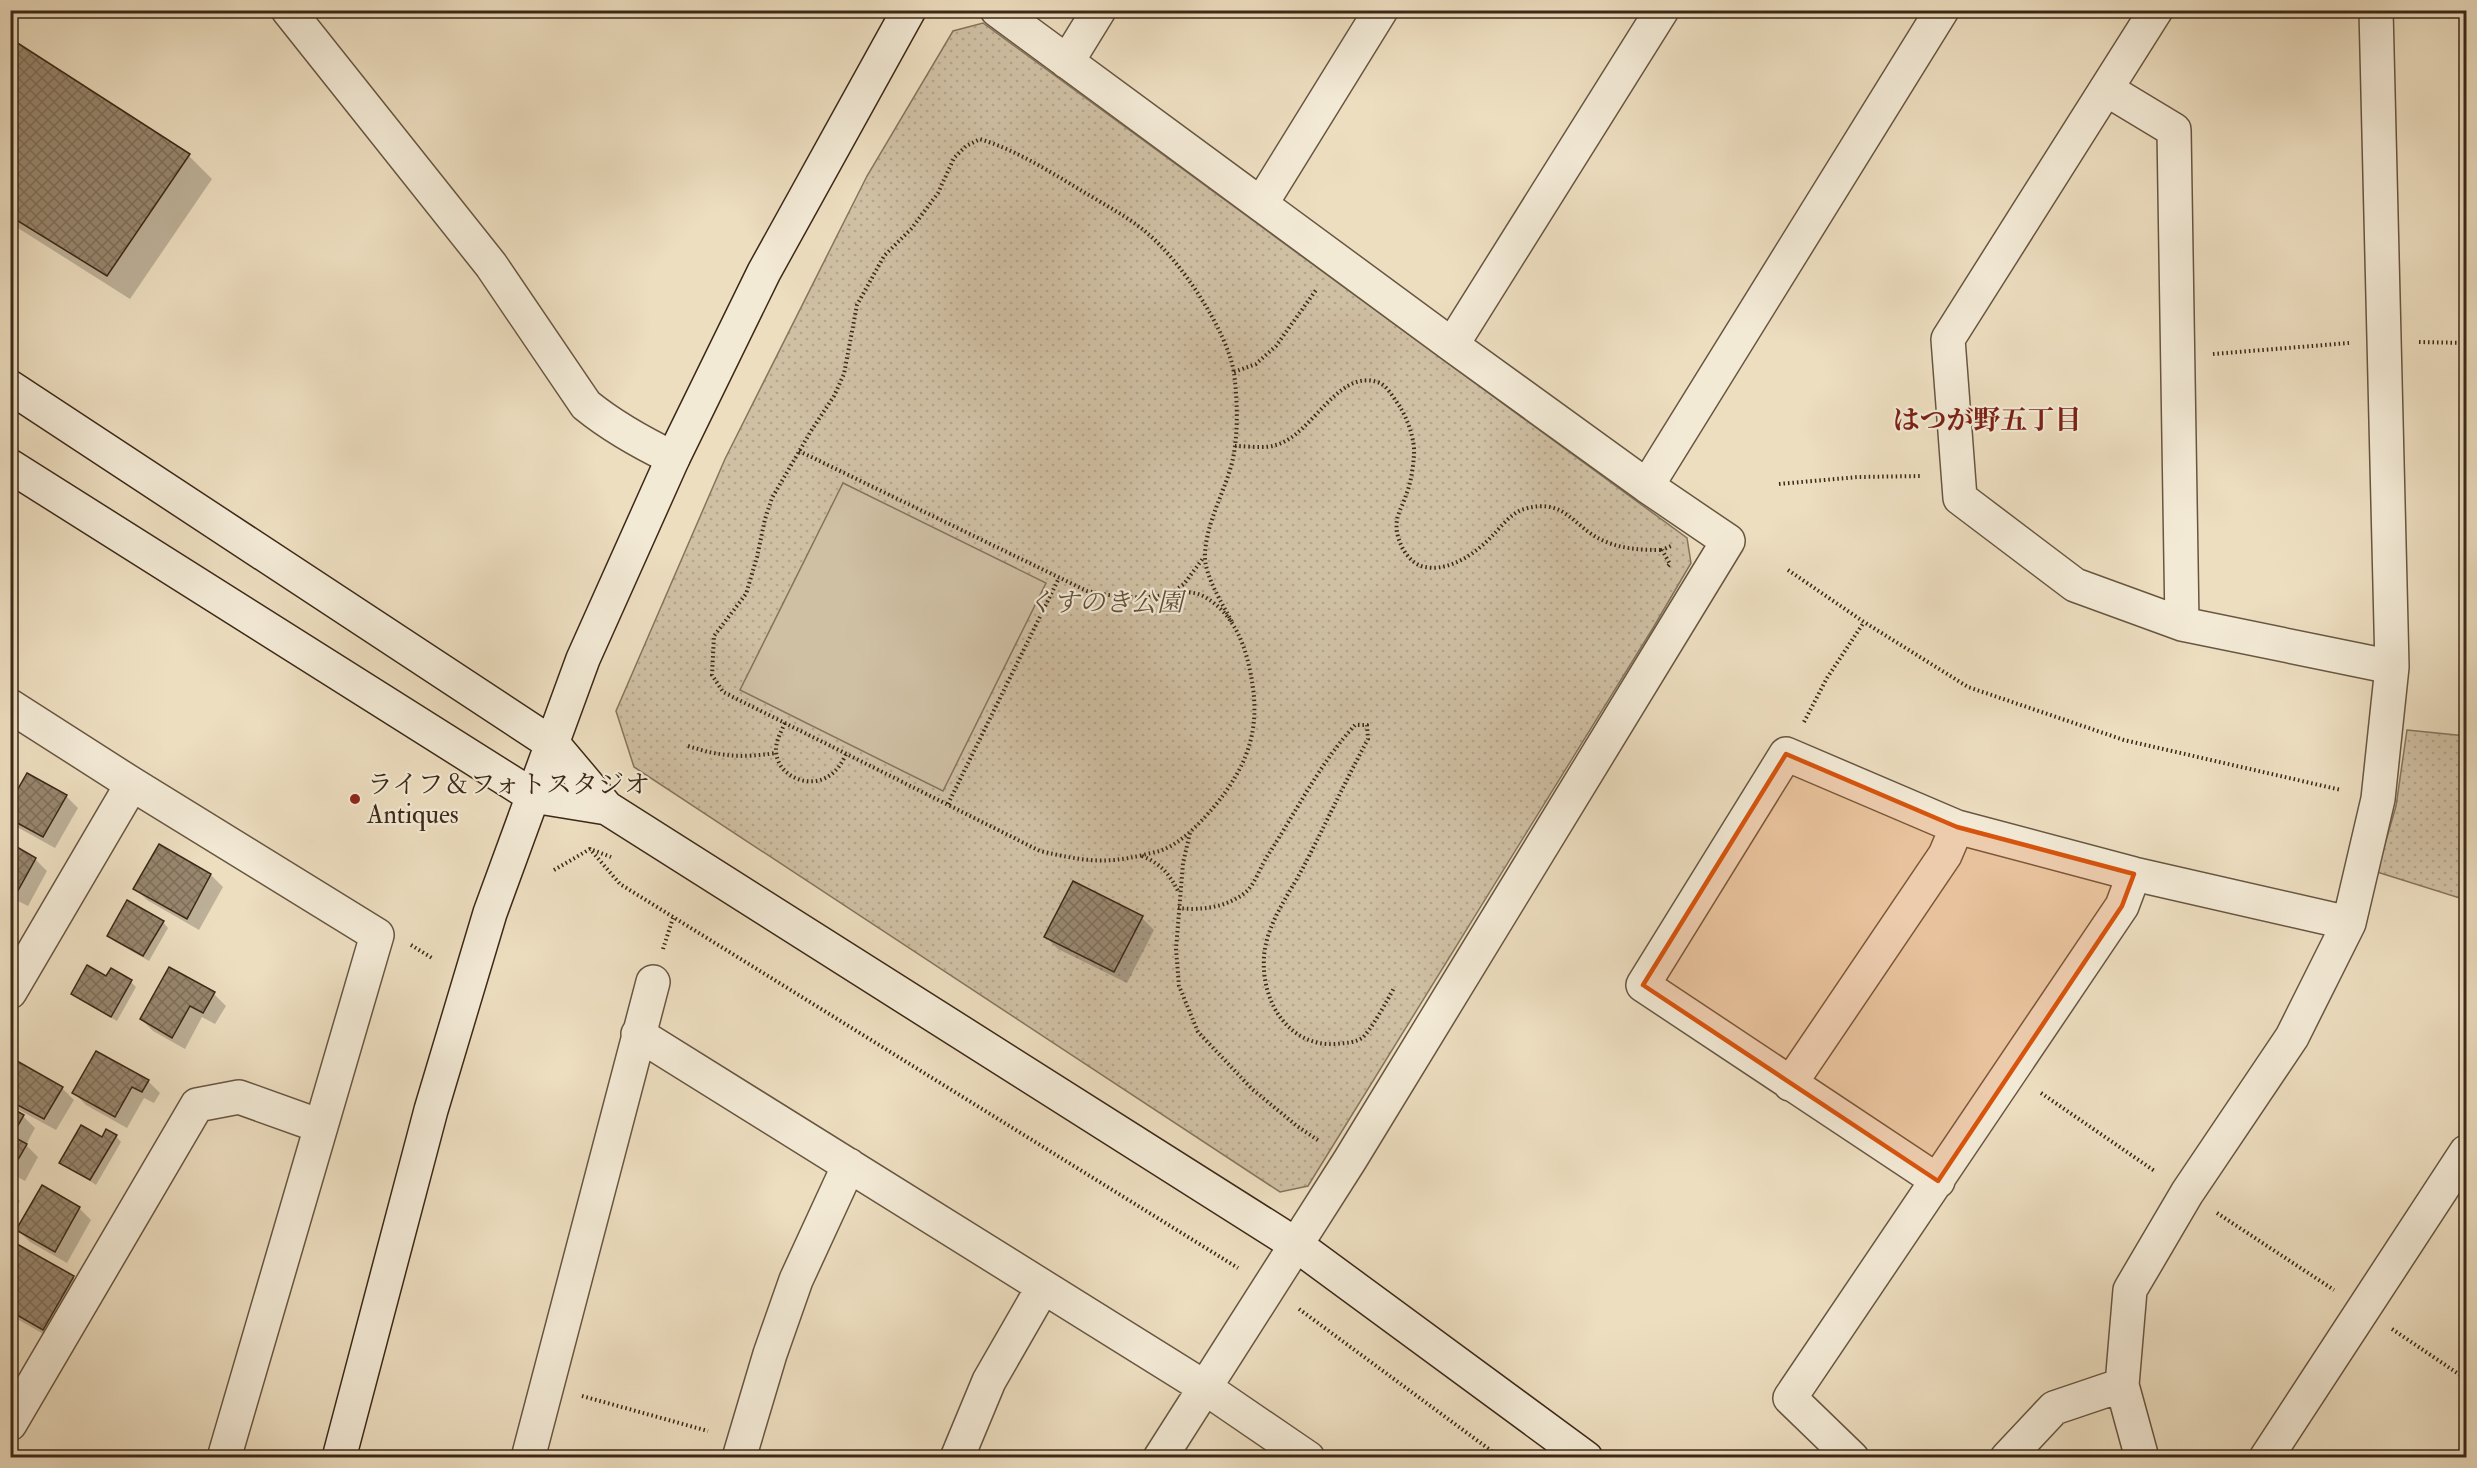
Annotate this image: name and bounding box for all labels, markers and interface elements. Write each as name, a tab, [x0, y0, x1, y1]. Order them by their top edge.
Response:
district label: はつが野五丁目	[1893, 404, 2082, 437]
park label: くすのき公園	[1027, 587, 1187, 619]
place label: ライフ＆フォトスタジオ Antiques	[366, 769, 650, 831]
marker: ライフ＆フォトスタジオ Antiques	[348, 792, 362, 806]

